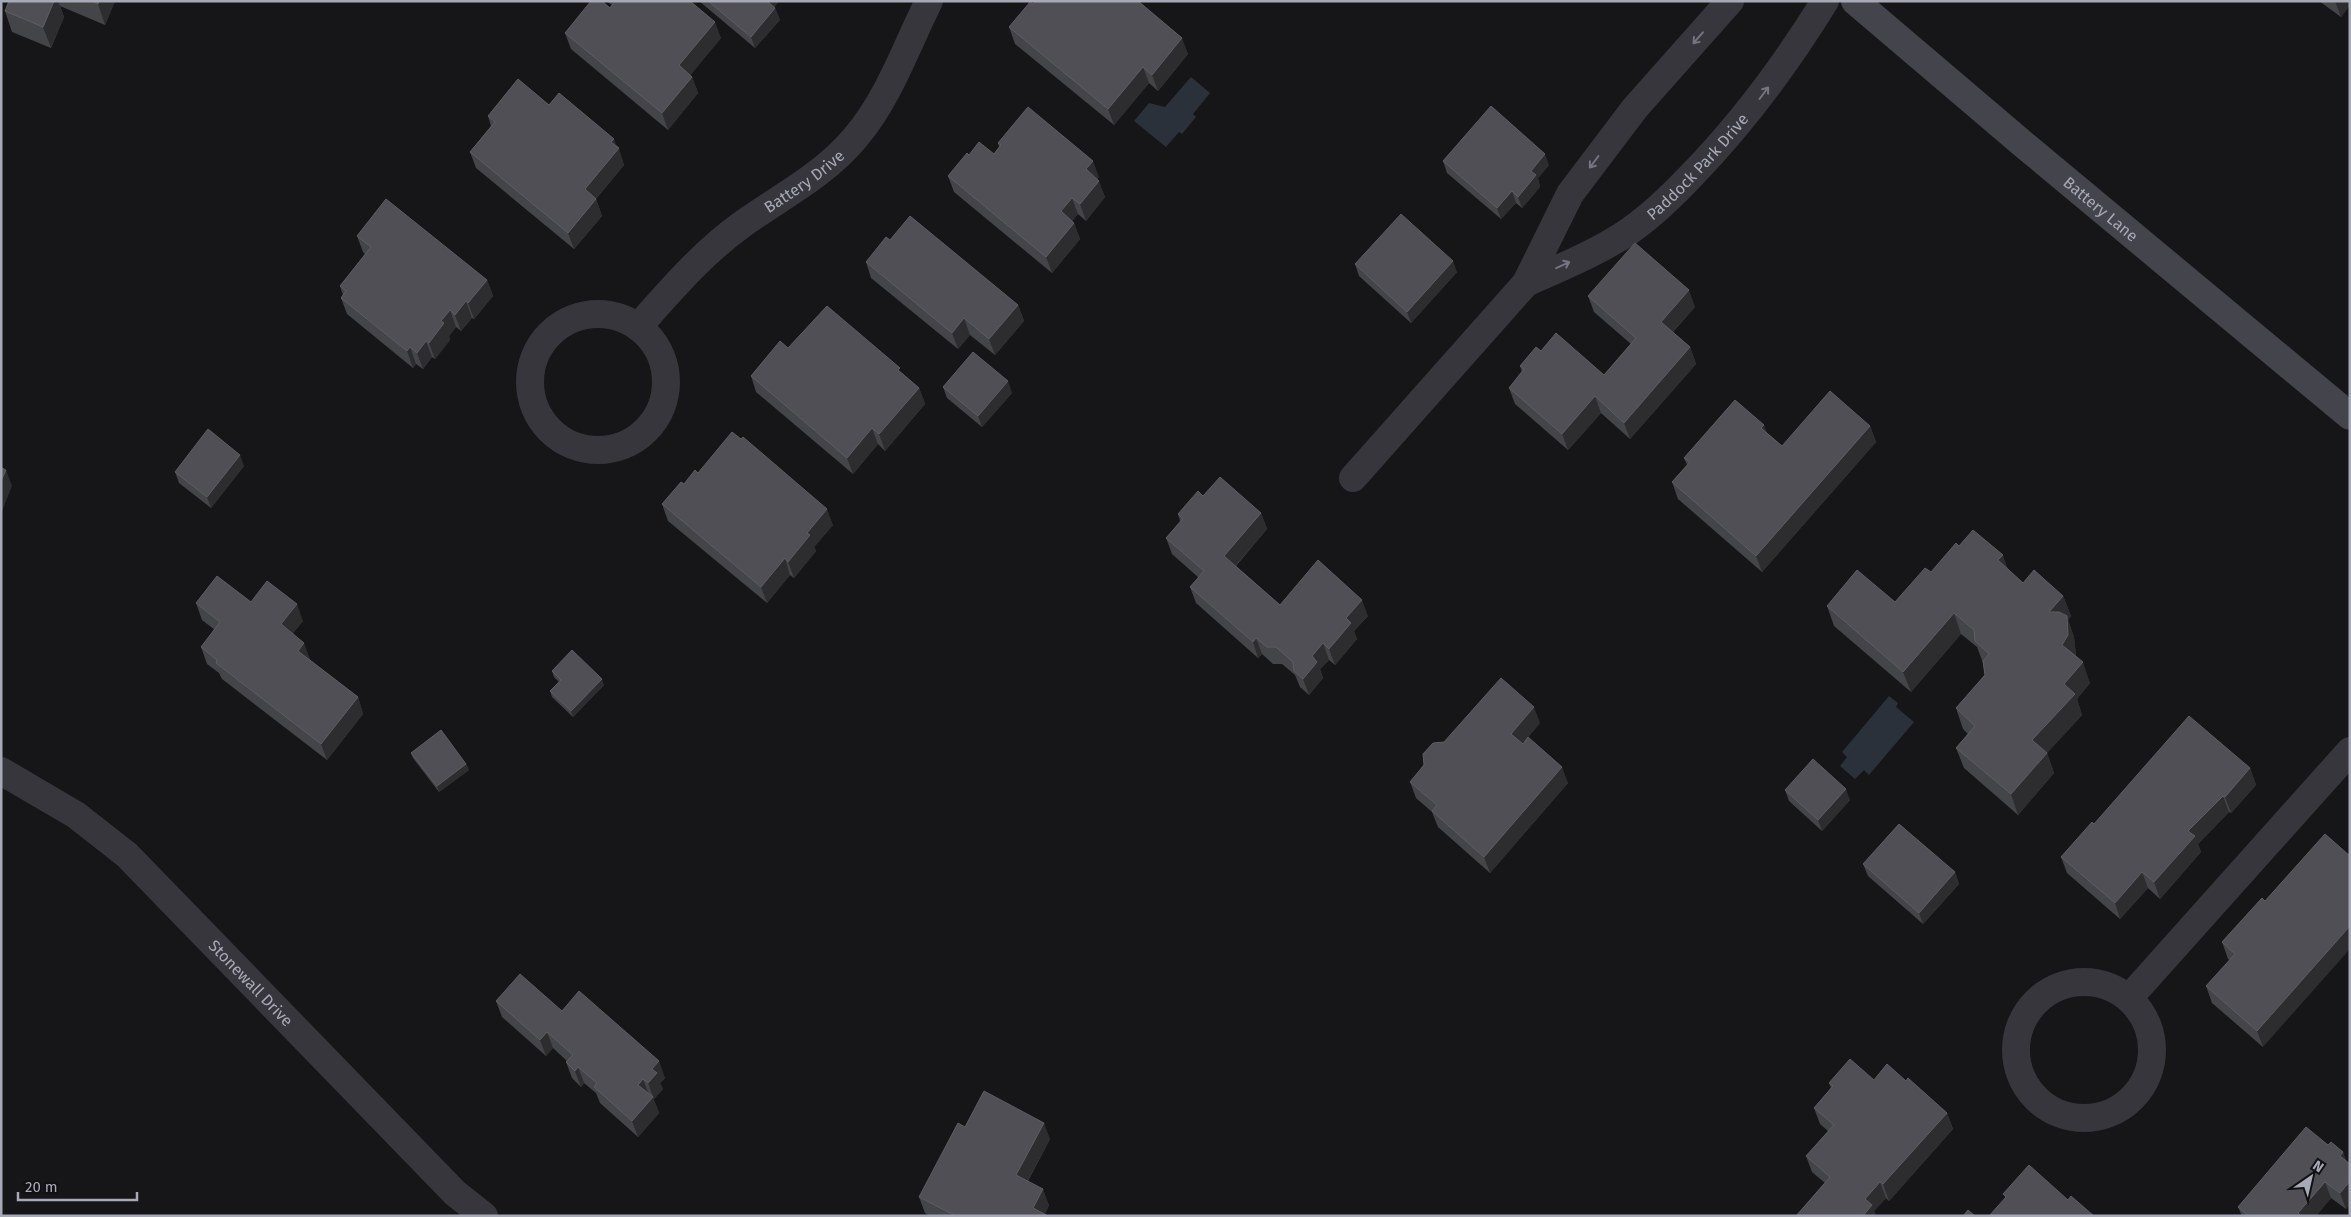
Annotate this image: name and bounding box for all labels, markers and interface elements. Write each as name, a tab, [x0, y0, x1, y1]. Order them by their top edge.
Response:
one-way arrow	[1692, 31, 1703, 44]
one-way arrow	[1758, 87, 1769, 100]
street label: Paddock Park Drive	[1643, 110, 1752, 224]
street label: Battery Drive	[761, 146, 848, 217]
one-way arrow	[1588, 155, 1599, 168]
street label: Battery Lane	[2059, 173, 2142, 246]
one-way arrow	[1556, 260, 1571, 270]
street label: Stonewall Drive	[205, 936, 297, 1030]
north arrow	[2286, 1152, 2336, 1202]
text: N	[2309, 1157, 2327, 1176]
scale bar	[18, 1170, 136, 1202]
text: 20 m	[25, 1178, 58, 1196]

